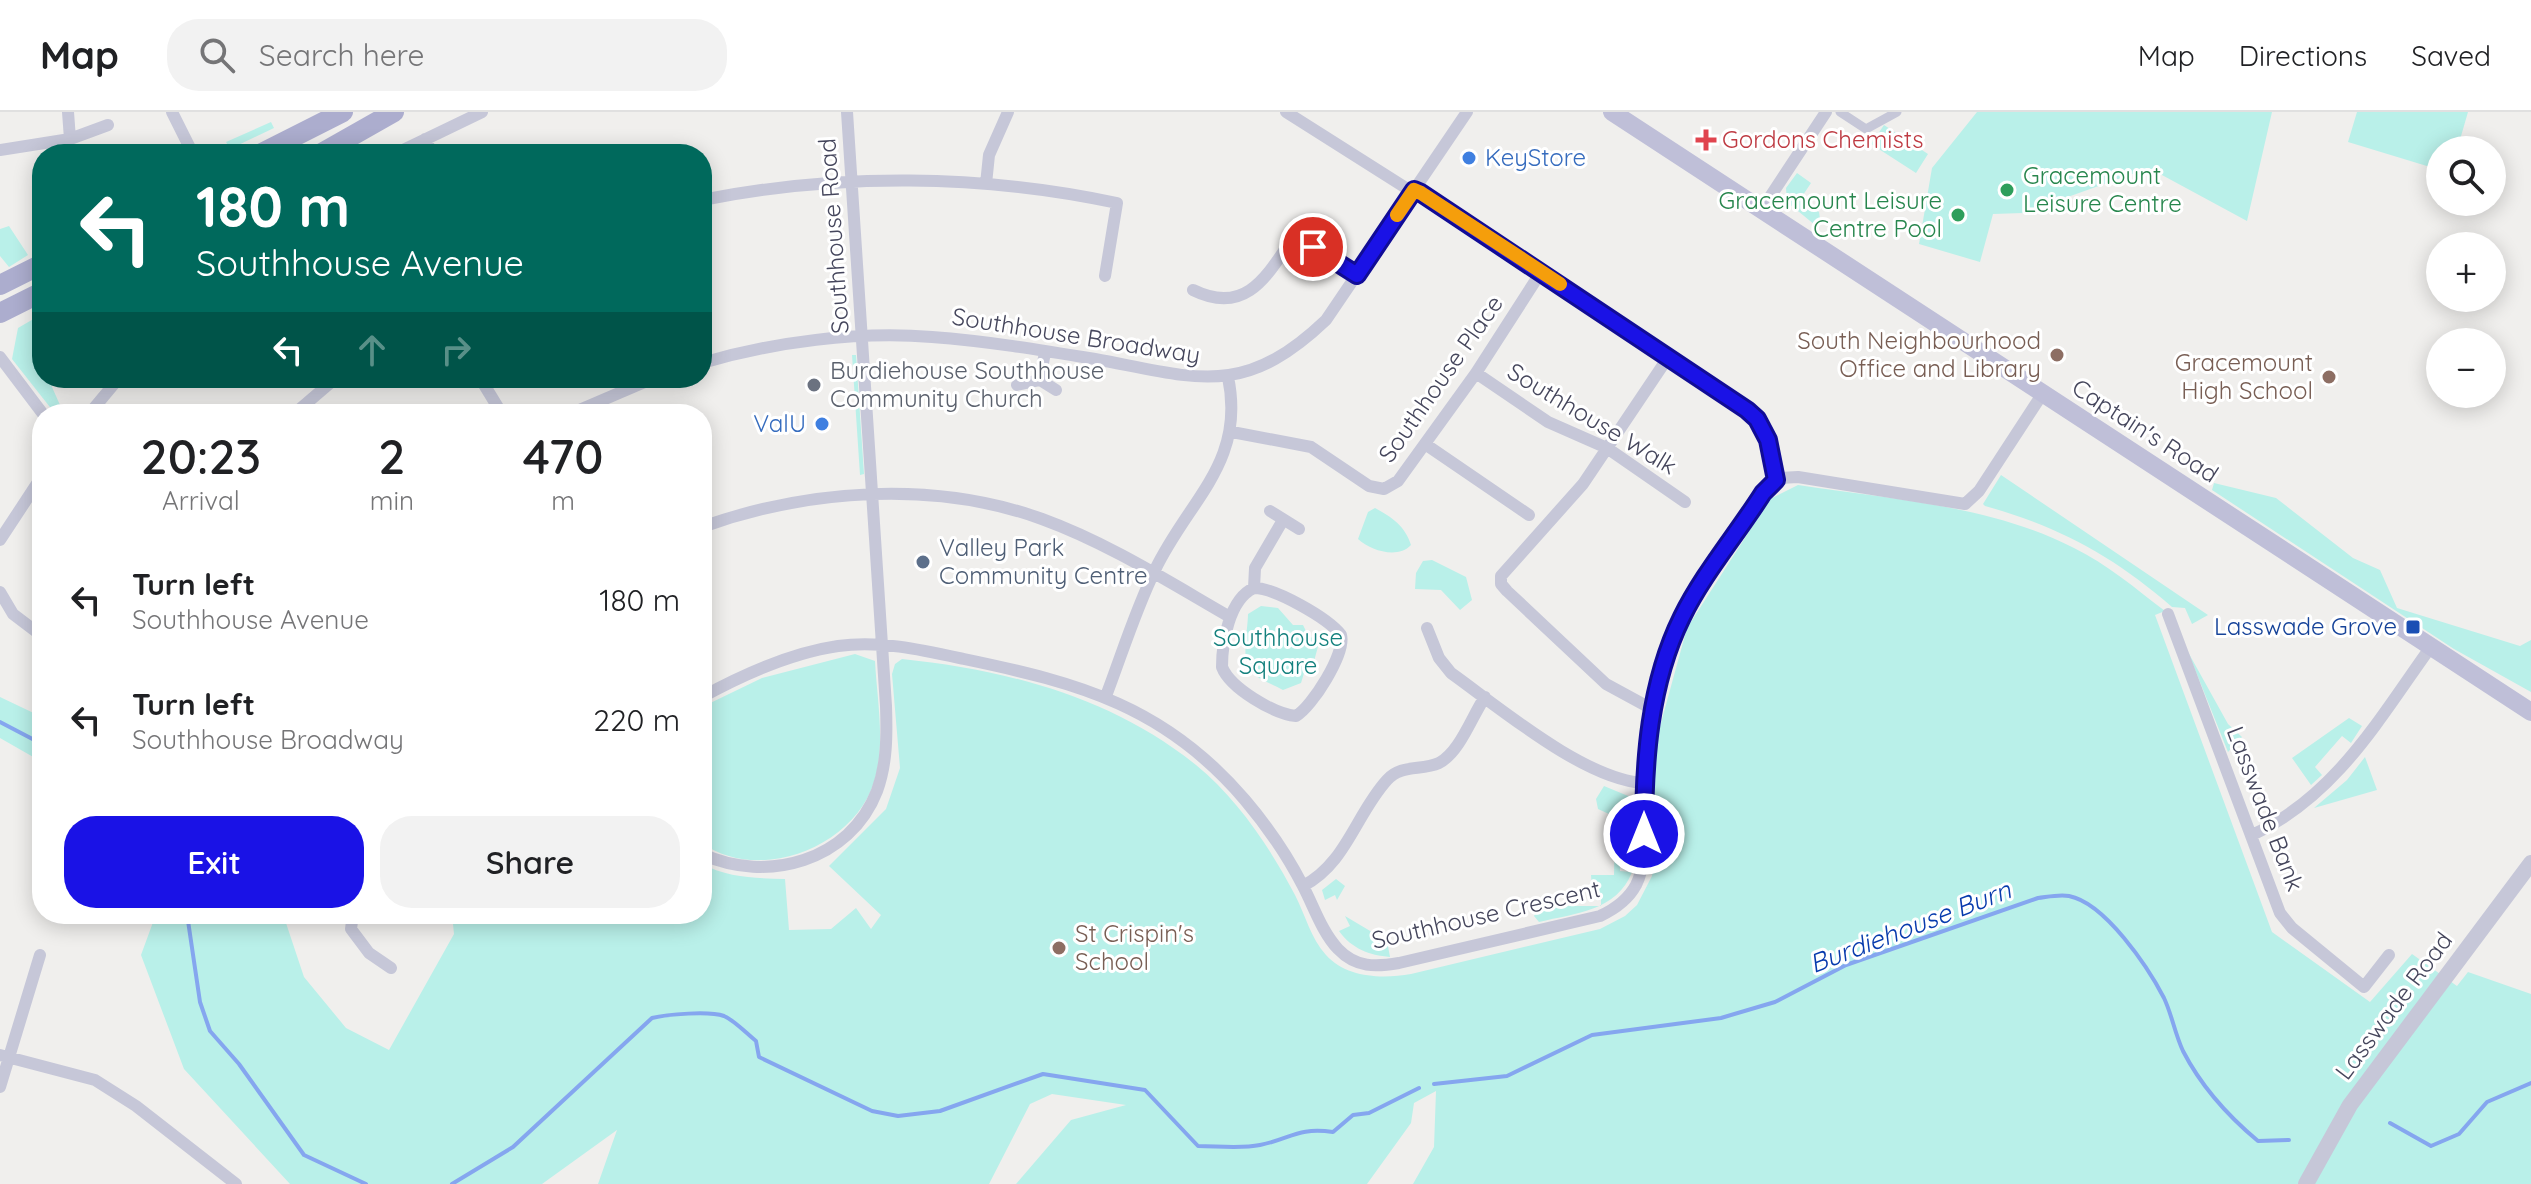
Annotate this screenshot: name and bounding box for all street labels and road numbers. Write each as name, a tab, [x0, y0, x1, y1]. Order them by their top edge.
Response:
street label: Southhouse Road	[811, 137, 855, 335]
street label: Southhouse Place	[1371, 289, 1509, 468]
street label: Southhouse Broadway	[950, 301, 1202, 369]
street label: Southhouse Walk	[1502, 356, 1683, 481]
street label: Captain's Road	[2067, 372, 2224, 489]
street label: Lasswade Bank	[2221, 722, 2311, 895]
street label: Southhouse Crescent	[1369, 873, 1603, 955]
street label: Lasswade Road	[2328, 926, 2458, 1085]

